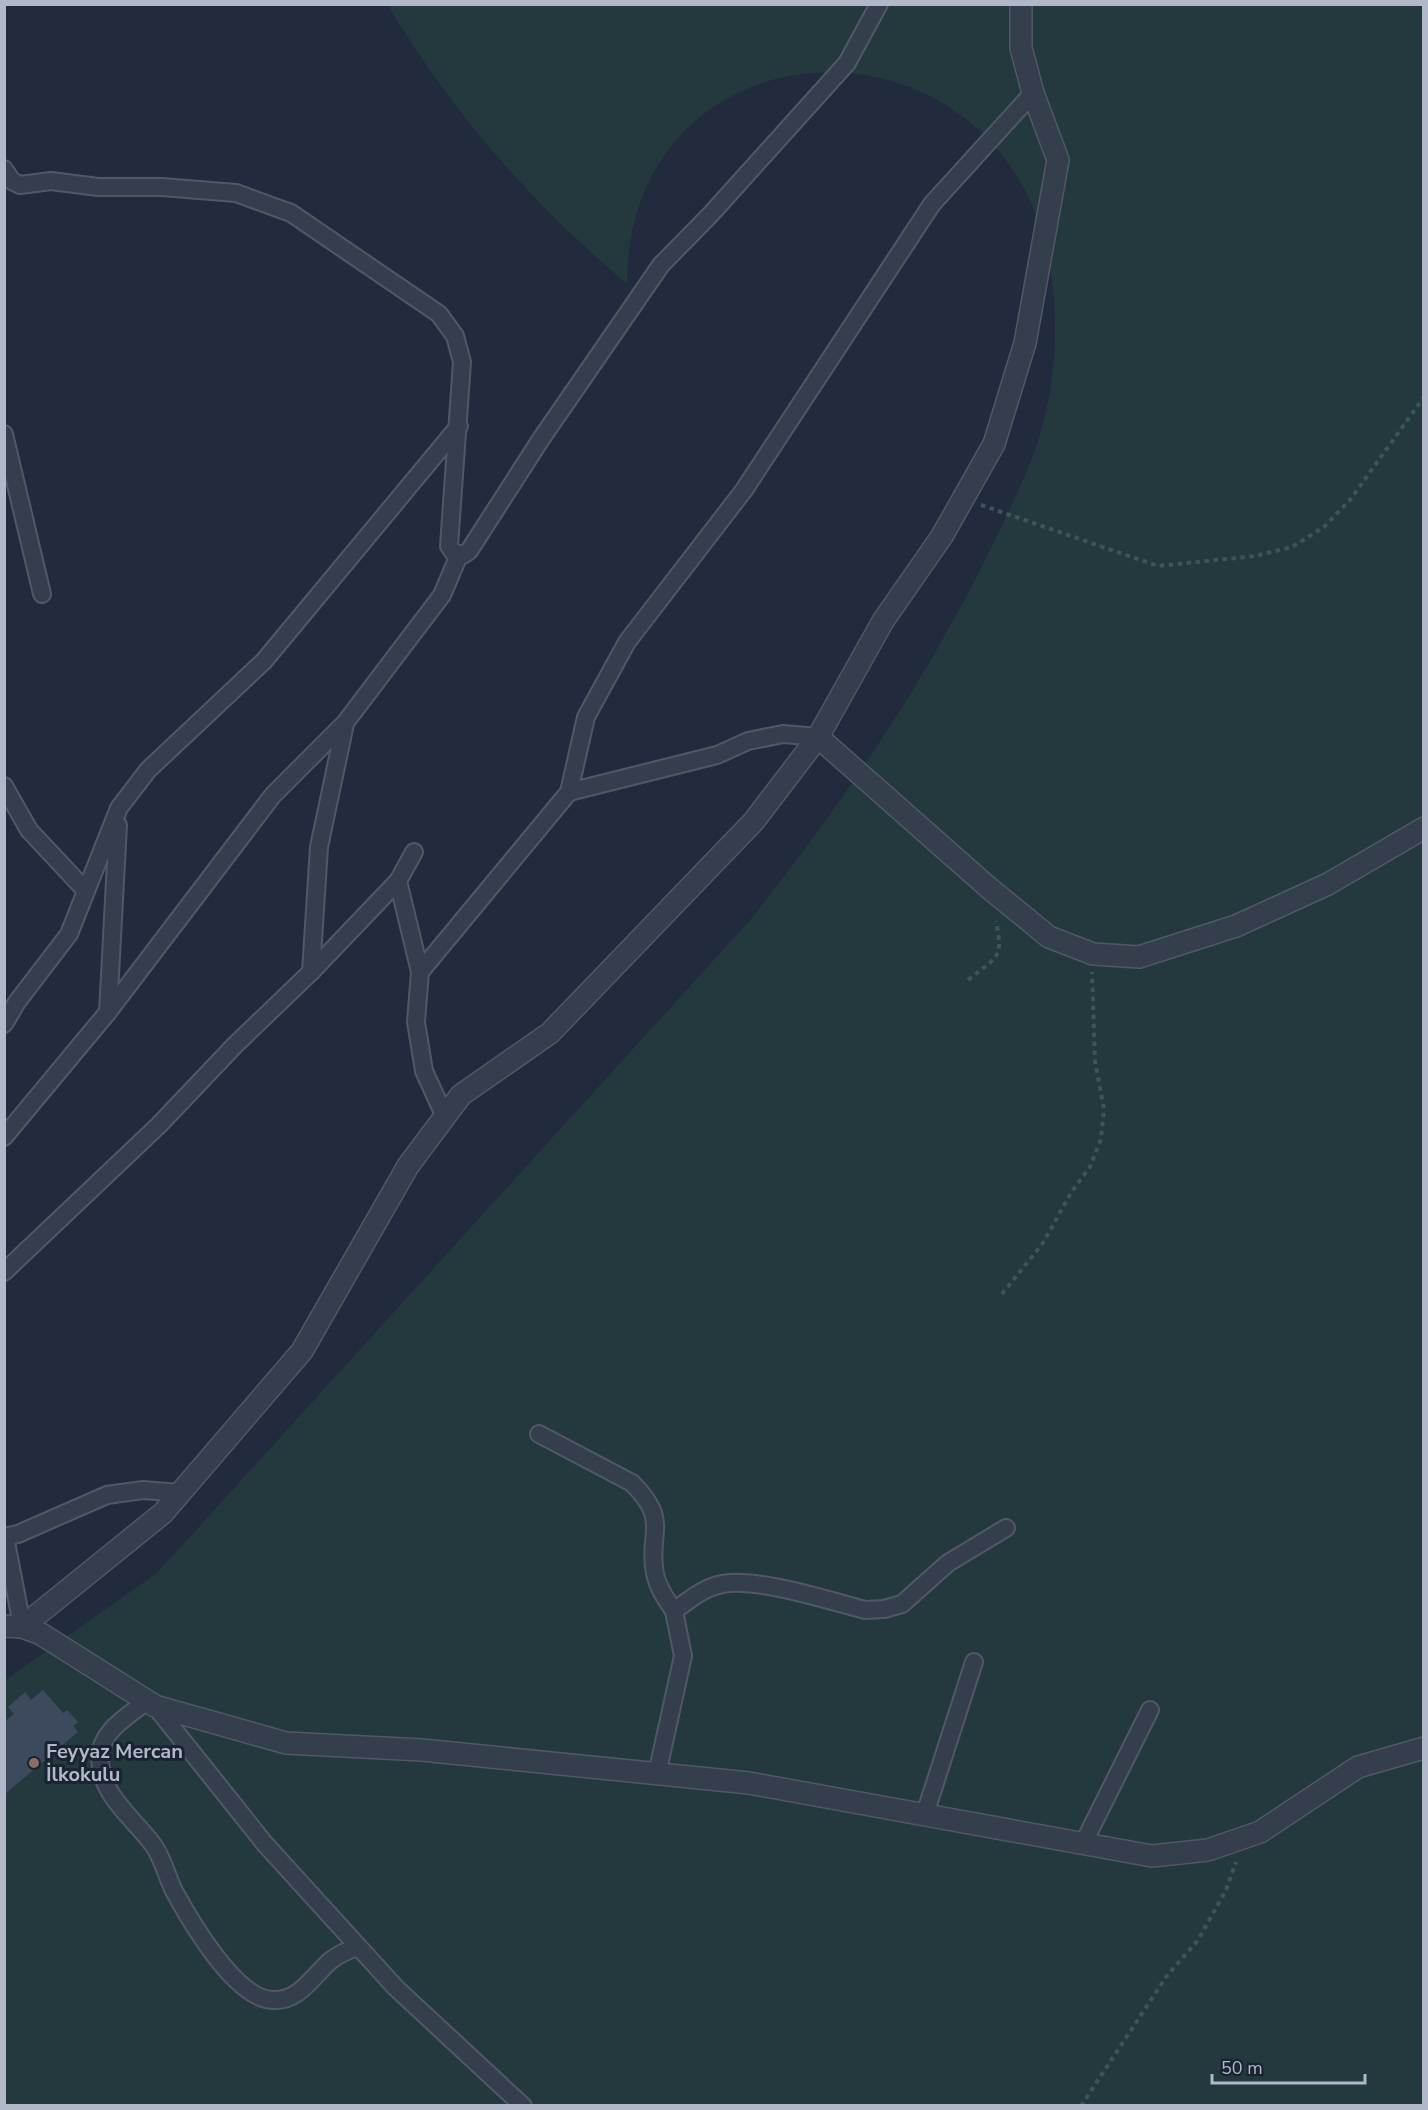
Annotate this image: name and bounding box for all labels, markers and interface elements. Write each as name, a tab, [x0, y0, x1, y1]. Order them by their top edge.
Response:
place label: Feyyaz Mercan İlkokulu	[46, 1738, 183, 1788]
marker: Feyyaz Mercan İlkokulu	[27, 1756, 41, 1770]
scale bar	[1212, 2047, 1365, 2085]
text: 50 m	[1221, 2056, 1263, 2080]

